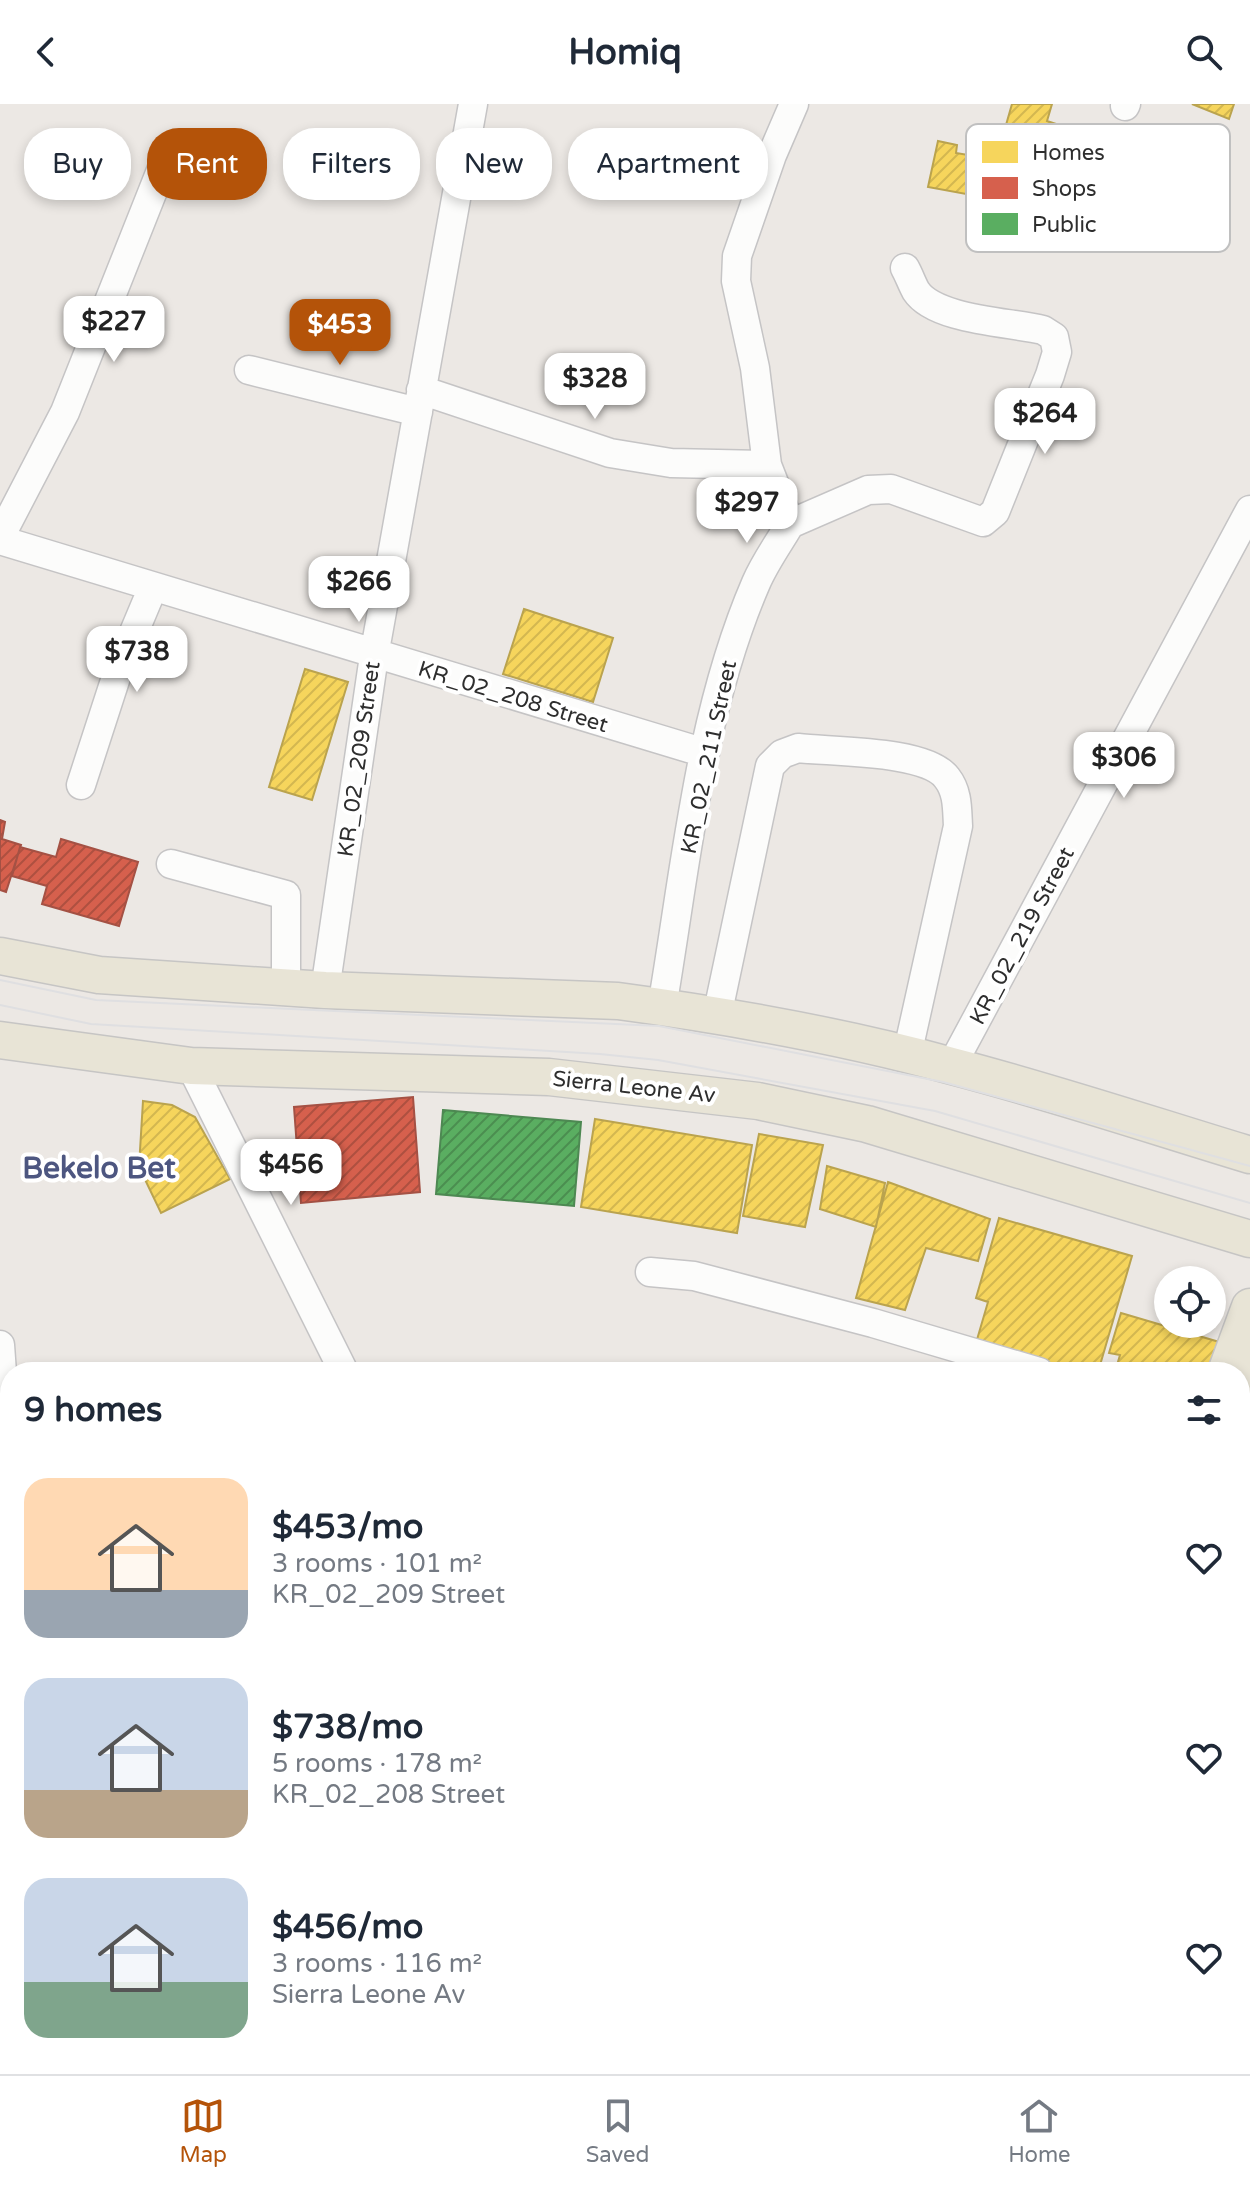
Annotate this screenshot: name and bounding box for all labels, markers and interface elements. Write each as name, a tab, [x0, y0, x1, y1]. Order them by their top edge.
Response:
icon: back	[24, 30, 68, 74]
icon: search	[1182, 30, 1226, 74]
text: Homiq	[568, 31, 682, 74]
legend	[966, 124, 1230, 252]
chip: Buy	[24, 128, 131, 200]
chip: Rent	[147, 128, 267, 200]
chip: Filters	[283, 128, 420, 200]
chip: New	[436, 128, 552, 200]
chip: Apartment	[568, 128, 768, 200]
text: Homes	[1032, 140, 1105, 166]
text: Shops	[1032, 176, 1097, 202]
text: Public	[1032, 212, 1097, 238]
pin: $227	[67, 296, 161, 364]
pin: $453	[293, 299, 387, 367]
text: $227	[81, 306, 147, 337]
text: $453	[307, 309, 373, 340]
pin: $328	[548, 353, 642, 421]
text: $328	[562, 363, 628, 394]
pin: $264	[998, 388, 1092, 456]
text: $264	[1012, 398, 1078, 429]
pin: $297	[700, 477, 794, 545]
text: $297	[714, 487, 780, 518]
pin: $266	[312, 556, 406, 624]
text: $266	[326, 566, 392, 597]
pin: $738	[90, 626, 184, 694]
text: $738	[104, 636, 170, 667]
street label: KR_02_208 Street	[415, 656, 611, 738]
street label: KR_02_211 Street	[676, 658, 742, 856]
street label: KR_02_209 Street	[332, 660, 386, 858]
pin: $306	[1077, 732, 1171, 800]
text: $306	[1091, 742, 1157, 773]
street label: KR_02_219 Street	[964, 843, 1080, 1029]
street label: Sierra Leone Av	[551, 1066, 717, 1109]
pin: $456	[244, 1139, 338, 1207]
text: $456	[258, 1149, 324, 1180]
district label: Bekelo Bet	[22, 1150, 176, 1187]
map controls	[1154, 1266, 1226, 1338]
button: locate	[1154, 1266, 1226, 1338]
icon: filters	[1182, 1388, 1226, 1432]
text: 9 homes	[24, 1390, 162, 1431]
text: $453/mo	[272, 1507, 423, 1548]
icon: home	[88, 1510, 184, 1606]
icon: heart	[1182, 1536, 1226, 1580]
text: 3 rooms · 101 m²	[272, 1548, 482, 1579]
text: KR_02_209 Street	[272, 1579, 505, 1610]
text: $738/mo	[272, 1707, 423, 1748]
icon: home	[88, 1710, 184, 1806]
icon: heart	[1182, 1736, 1226, 1780]
text: 5 rooms · 178 m²	[272, 1748, 482, 1779]
text: KR_02_208 Street	[272, 1779, 505, 1810]
text: $456/mo	[272, 1907, 423, 1948]
icon: home	[88, 1910, 184, 2006]
icon: heart	[1182, 1936, 1226, 1980]
text: 3 rooms · 116 m²	[272, 1948, 482, 1979]
text: Sierra Leone Av	[272, 1979, 465, 2010]
tab: Map	[179, 2094, 227, 2168]
tab: Saved	[586, 2094, 649, 2168]
tab: Home	[1008, 2094, 1071, 2168]

